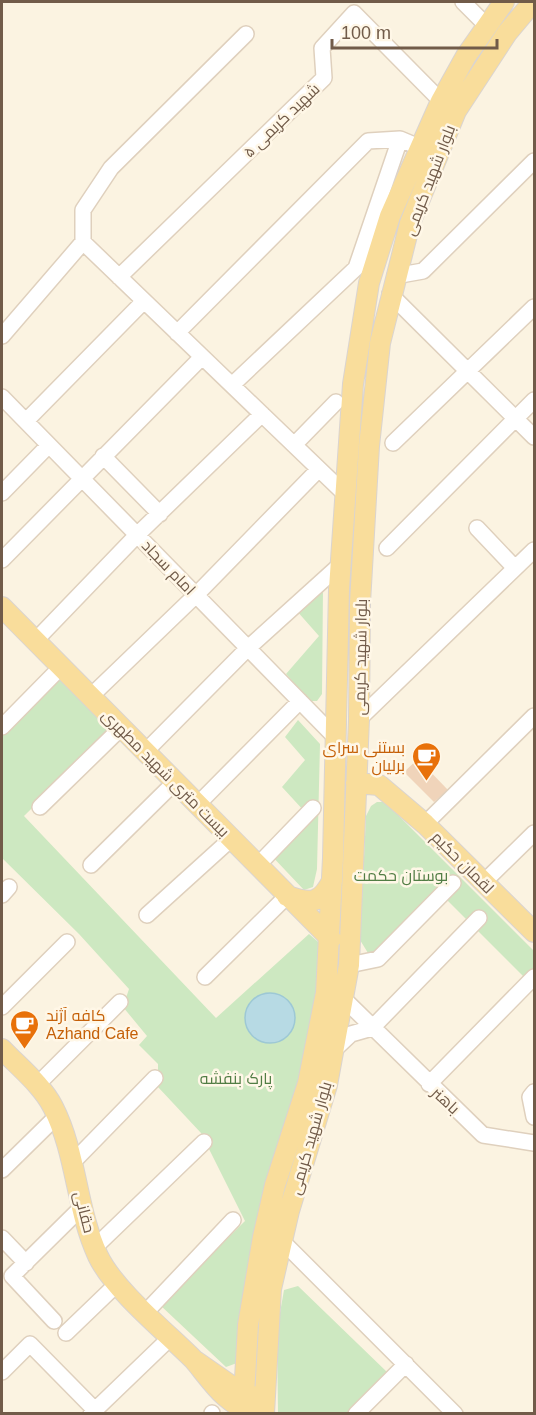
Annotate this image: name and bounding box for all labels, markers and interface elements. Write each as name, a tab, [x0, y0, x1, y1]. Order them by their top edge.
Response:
scale bar	[332, 12, 497, 50]
text: 100 m	[341, 23, 391, 43]
street label: شهید کریمی ۵	[240, 80, 324, 162]
street label: بلوار شهید کریمی	[401, 123, 460, 239]
street label: امام سجاد	[136, 537, 199, 600]
street label: بلوار شهید کریمی	[351, 598, 372, 716]
street label: بیست متری شهید مطهری	[97, 706, 233, 842]
place label: بستنی سرای برلیان	[323, 739, 405, 776]
cafe icon: بستنی سرای برلیان	[410, 740, 442, 782]
street label: لقمان حکیم	[426, 828, 497, 899]
park label: بوستان حکمت	[354, 867, 448, 886]
place label: کافه آژند Azhand Cafe	[46, 1007, 139, 1042]
cafe icon: کافه آژند Azhand Cafe	[9, 1008, 41, 1050]
park label: پارک بنفشه	[200, 1070, 273, 1090]
street label: بلوار شهید کریمی	[286, 1080, 337, 1197]
street label: باهنر	[427, 1083, 463, 1118]
street label: حقانی	[69, 1190, 98, 1235]

